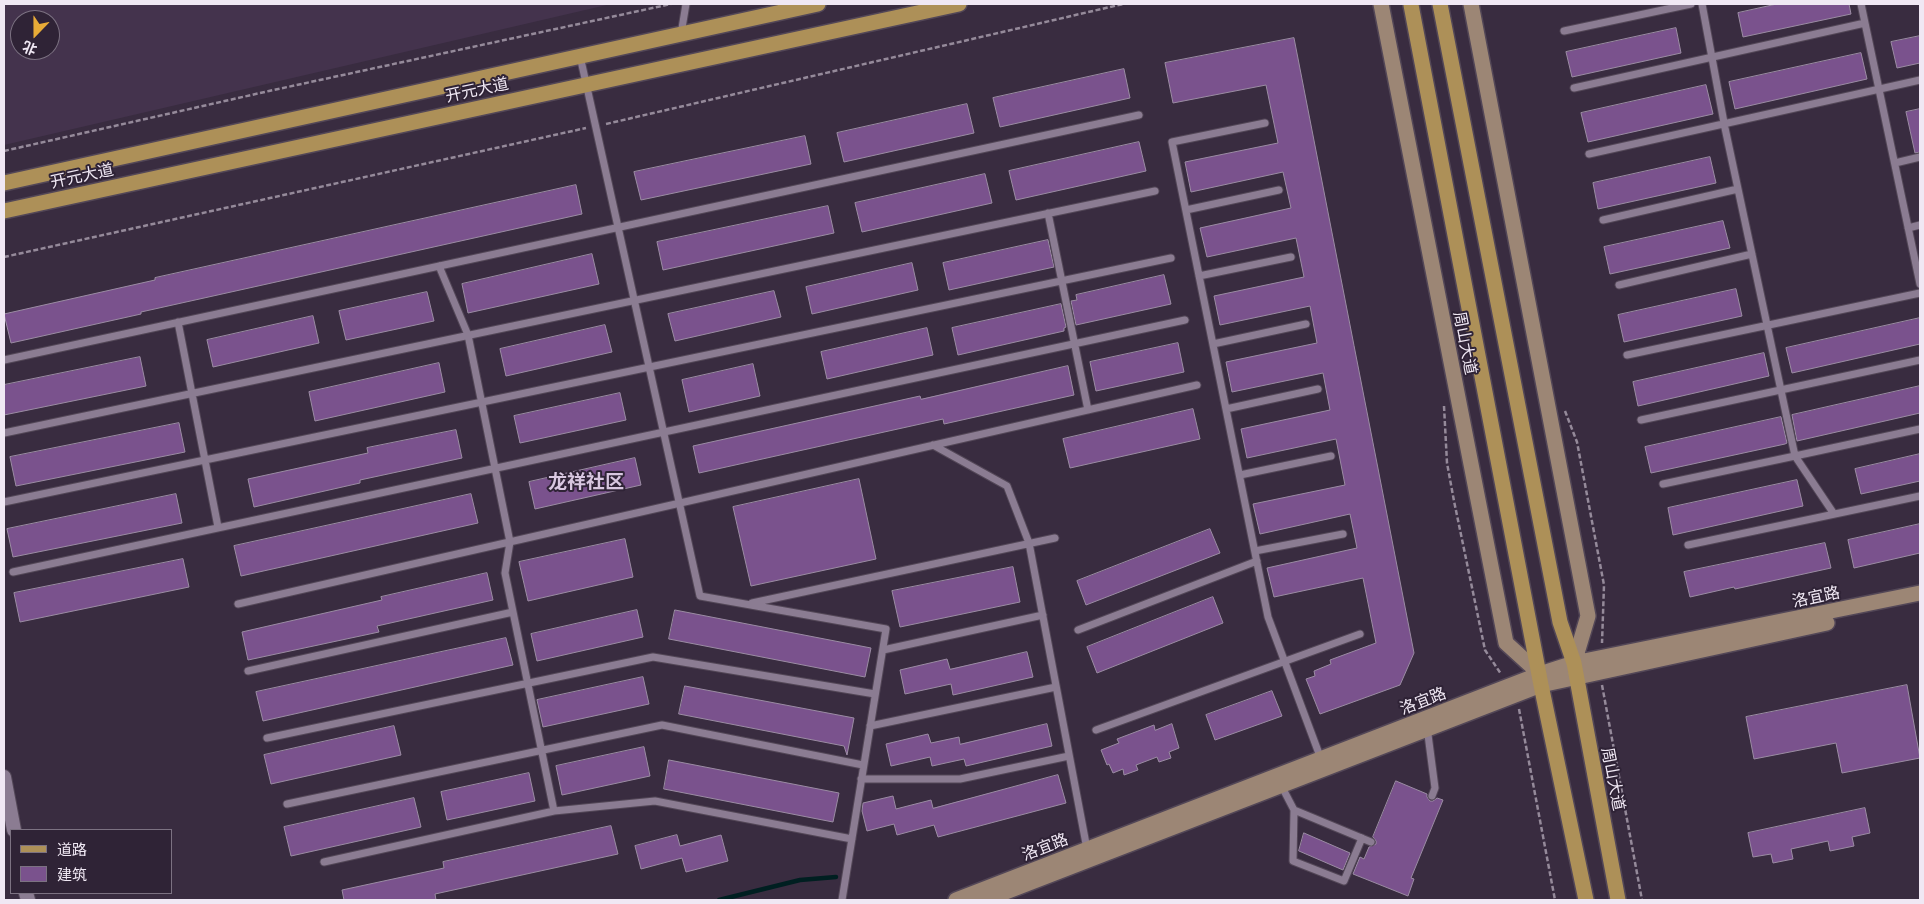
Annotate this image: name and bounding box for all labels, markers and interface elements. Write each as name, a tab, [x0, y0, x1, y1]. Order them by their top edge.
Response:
north arrow	[10, 10, 60, 60]
text: 北	[20, 38, 39, 59]
street label: 开元大道	[444, 74, 510, 106]
street label: 开元大道	[49, 160, 115, 192]
street label: 周山大道	[1449, 310, 1481, 376]
district label: 龙祥社区	[548, 471, 624, 493]
street label: 洛宜路	[1791, 583, 1841, 611]
street label: 洛宜路	[1397, 683, 1449, 719]
street label: 周山大道	[1597, 746, 1629, 812]
legend	[10, 829, 172, 894]
street label: 洛宜路	[1019, 829, 1071, 865]
text: 道路	[57, 840, 87, 858]
text: 建筑	[57, 865, 87, 883]

